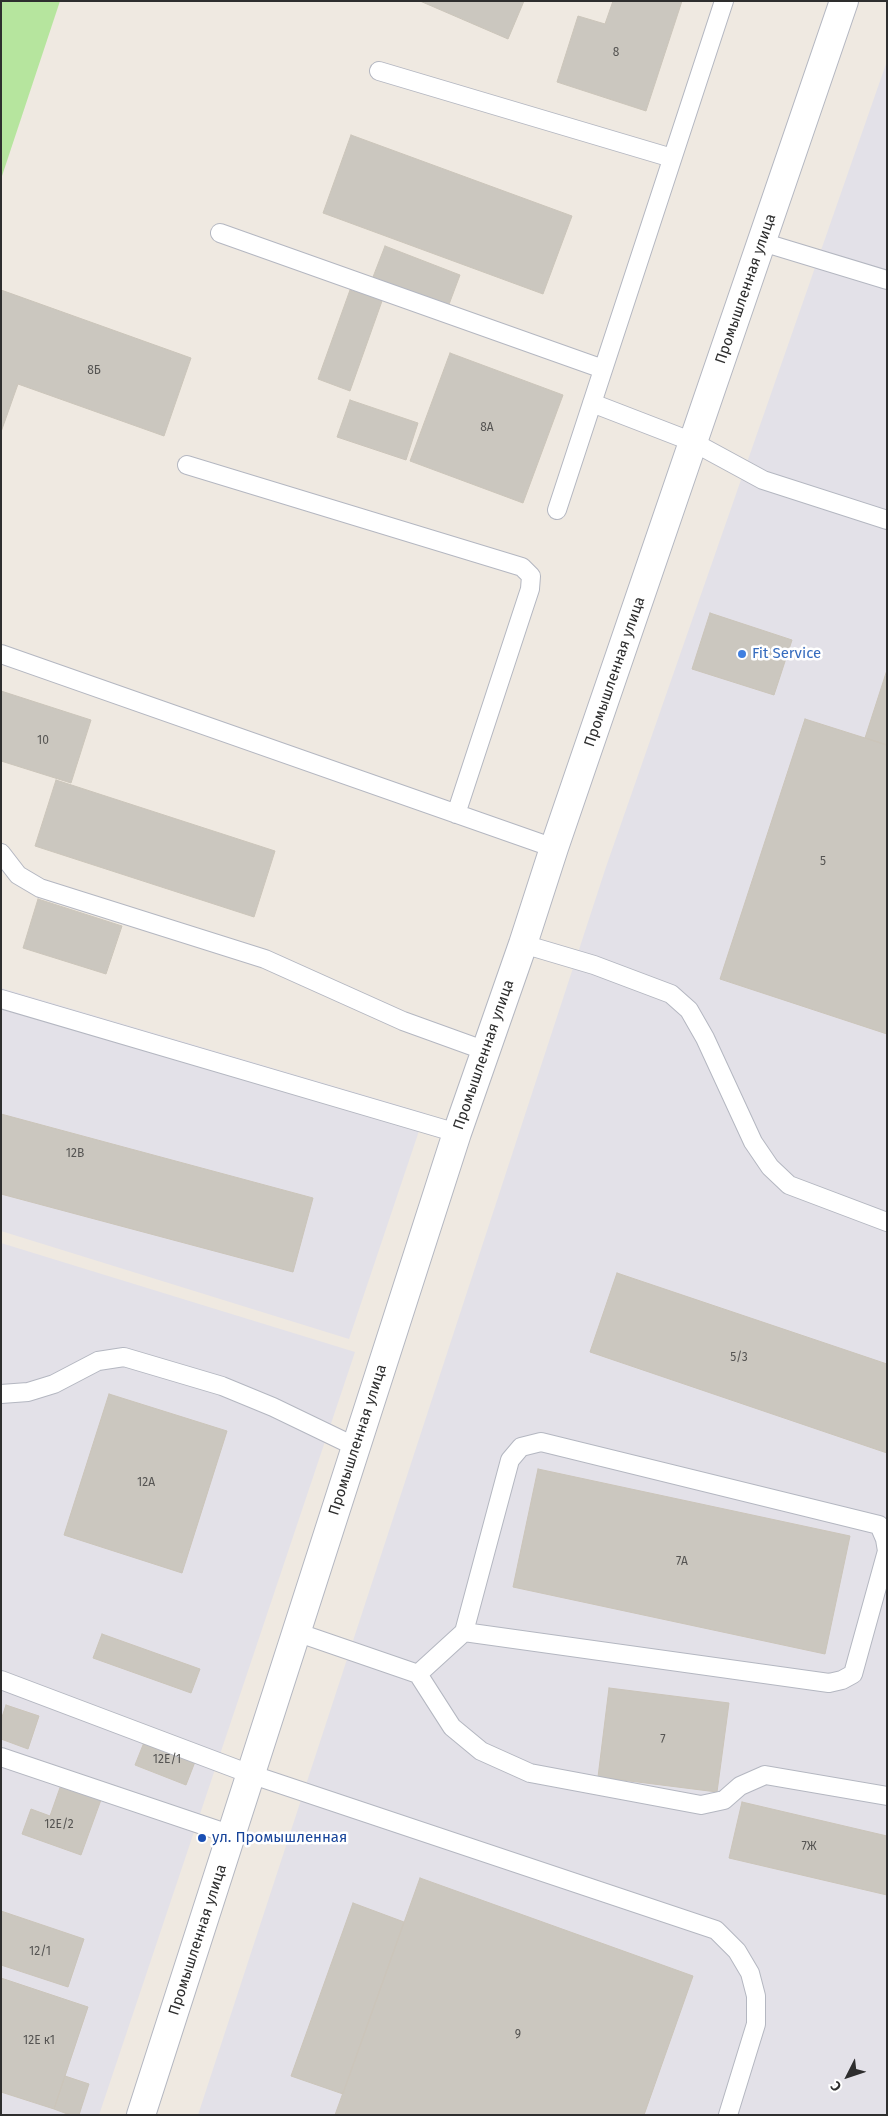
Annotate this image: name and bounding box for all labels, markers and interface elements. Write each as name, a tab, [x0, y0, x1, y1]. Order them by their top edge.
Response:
house number: 8	[613, 46, 619, 60]
street label: Промышленная улица	[712, 212, 780, 366]
house number: 8Б	[87, 364, 101, 378]
house number: 8А	[480, 421, 494, 435]
street label: Промышленная улица	[581, 595, 649, 749]
place label: Fit Service	[752, 645, 821, 663]
marker: Fit Service	[736, 648, 748, 660]
house number: 10	[37, 734, 49, 748]
house number: 5	[820, 855, 826, 869]
street label: Промышленная улица	[450, 978, 518, 1132]
house number: 12В	[66, 1147, 84, 1161]
house number: 5/3	[730, 1351, 748, 1365]
street label: Промышленная улица	[325, 1362, 391, 1518]
house number: 12А	[137, 1476, 155, 1490]
house number: 7А	[676, 1555, 688, 1569]
house number: 7	[660, 1733, 666, 1747]
house number: 12Е/1	[153, 1753, 181, 1767]
house number: 12Е/2	[44, 1818, 74, 1832]
place label: ул. Промышленная	[212, 1829, 347, 1847]
marker: ул. Промышленная	[196, 1832, 208, 1844]
house number: 7Ж	[801, 1840, 817, 1854]
street label: Промышленная улица	[165, 1862, 231, 2018]
house number: 12/1	[29, 1945, 51, 1959]
house number: 9	[515, 2028, 521, 2042]
house number: 12Е к1	[23, 2034, 55, 2048]
north arrow	[823, 2051, 873, 2101]
text: С	[827, 2078, 845, 2095]

